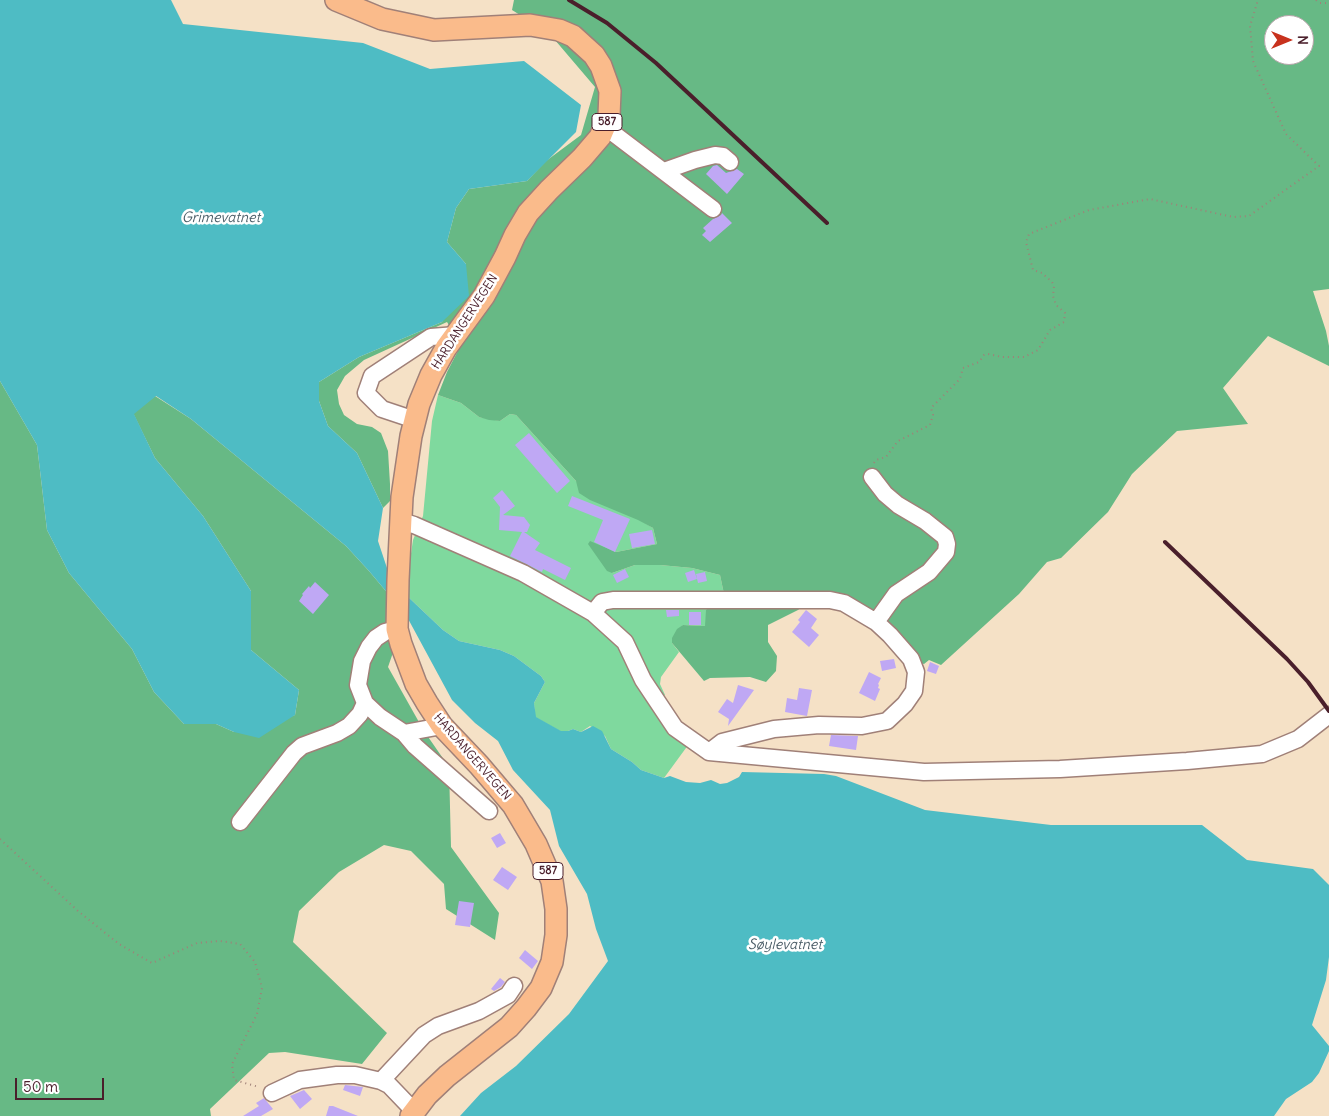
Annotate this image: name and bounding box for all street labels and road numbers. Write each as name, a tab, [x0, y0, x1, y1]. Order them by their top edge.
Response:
road number: 587	[592, 114, 622, 130]
street label: HARDANGERVEGEN	[429, 272, 501, 372]
street label: HARDANGERVEGEN	[430, 711, 514, 803]
road number: 587	[533, 862, 563, 879]

